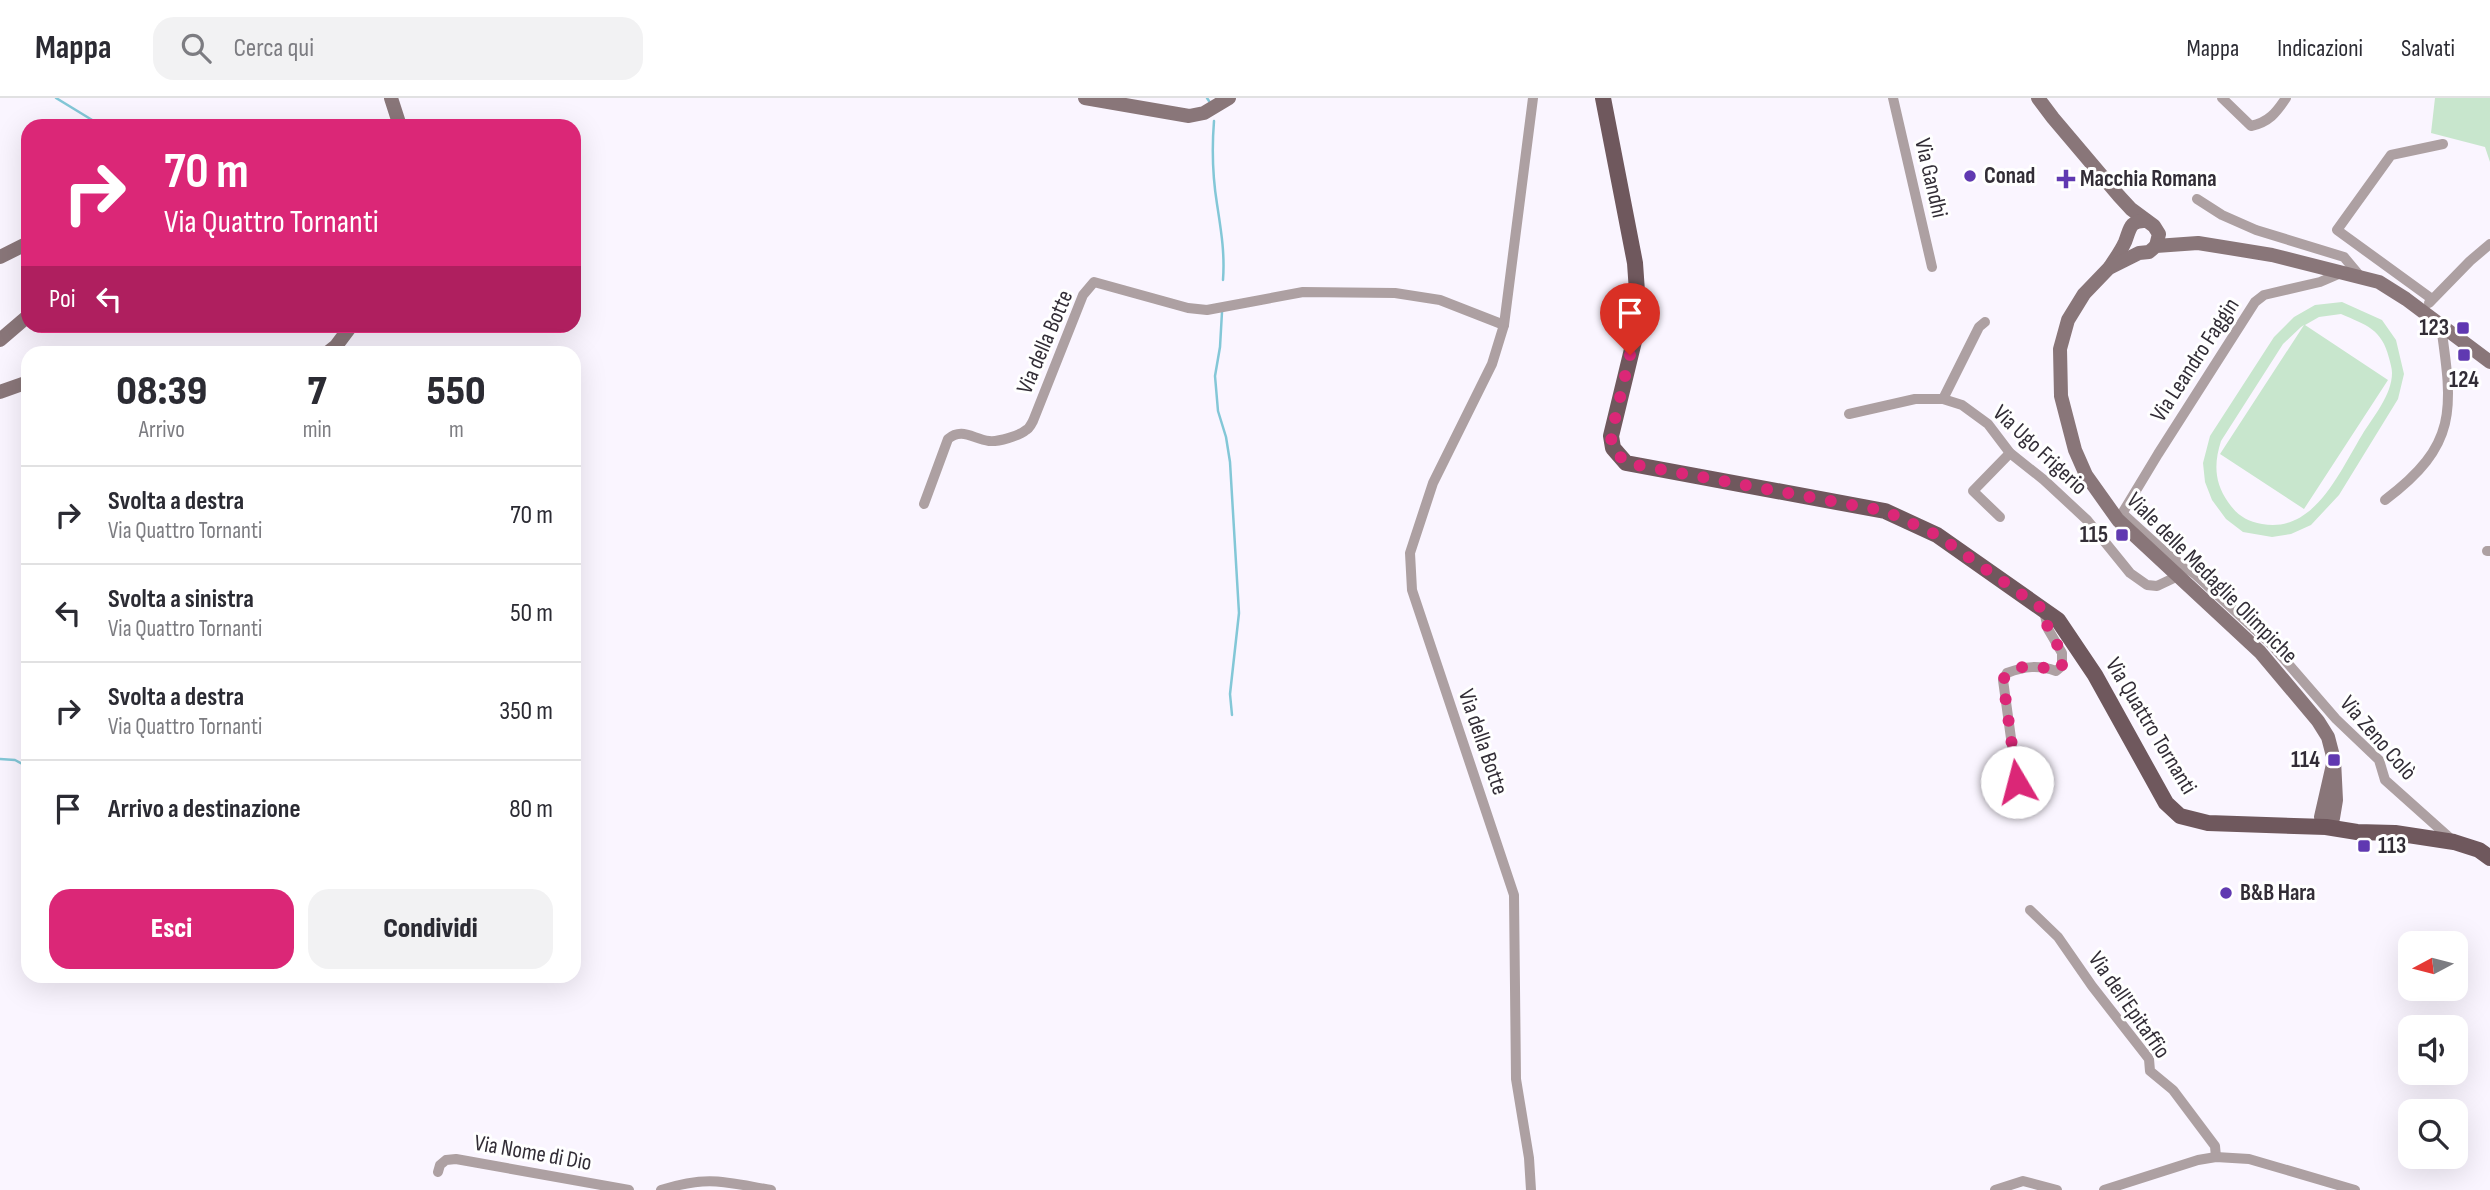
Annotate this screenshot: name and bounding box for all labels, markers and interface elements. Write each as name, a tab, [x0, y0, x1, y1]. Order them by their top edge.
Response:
search box	[153, 17, 643, 80]
text: Mappa	[35, 28, 111, 68]
icon: search	[177, 29, 215, 67]
text: Cerca qui	[233, 33, 314, 64]
text: Mappa	[2187, 34, 2239, 63]
text: Indicazioni	[2277, 34, 2363, 63]
text: Salvati	[2401, 34, 2455, 63]
street label: Via Gandhi	[1908, 135, 1954, 221]
text: 70 m	[164, 143, 249, 202]
icon: right	[49, 147, 140, 238]
place label: Conad	[1984, 162, 2035, 190]
place label: Macchia Romana	[2080, 165, 2217, 193]
marker: Conad	[1962, 168, 1978, 184]
marker: Macchia Romana	[2058, 171, 2074, 187]
text: Via Quattro Tornanti	[164, 203, 379, 242]
icon: left	[90, 280, 128, 318]
pin	[1600, 283, 1660, 355]
text: Poi	[49, 284, 76, 315]
street label: Via della Botte	[1011, 286, 1079, 398]
street label: Via Leandro Faggin	[2145, 293, 2245, 427]
icon: arrive	[1611, 294, 1649, 332]
place label: 123	[2419, 314, 2449, 342]
marker: 123	[2455, 320, 2471, 336]
marker: 124	[2456, 347, 2472, 363]
text: 08:39	[116, 366, 207, 417]
text: 7	[308, 366, 327, 417]
text: 550	[427, 366, 486, 417]
place label: 124	[2449, 366, 2479, 394]
street label: Via Ugo Frigerio	[1987, 399, 2093, 501]
text: Arrivo	[139, 416, 185, 444]
text: min	[303, 416, 332, 444]
text: m	[449, 416, 464, 444]
text: Svolta a destra	[108, 486, 244, 517]
street label: Viale delle Medaglie Olimpiche	[2121, 487, 2303, 669]
icon: right	[49, 496, 87, 534]
text: 70 m	[510, 500, 553, 531]
text: Via Quattro Tornanti	[108, 517, 262, 545]
place label: 115	[2080, 521, 2108, 549]
marker: 115	[2114, 527, 2130, 543]
text: Svolta a sinistra	[108, 584, 254, 615]
icon: left	[49, 594, 87, 632]
text: 50 m	[510, 598, 553, 629]
text: Via Quattro Tornanti	[108, 615, 262, 643]
street label: Via Quattro Tornanti	[2099, 653, 2203, 799]
text: Svolta a destra	[108, 682, 244, 713]
street label: Via della Botte	[1452, 685, 1514, 799]
street label: Via Zeno Colò	[2334, 690, 2422, 786]
icon: right	[49, 692, 87, 730]
text: 350 m	[499, 696, 553, 727]
text: Via Quattro Tornanti	[108, 713, 262, 741]
position arrow	[1980, 745, 2054, 819]
place label: 114	[2291, 746, 2320, 774]
marker: 114	[2326, 752, 2342, 768]
icon: arrive	[49, 790, 87, 828]
text: Arrivo a destinazione	[108, 794, 301, 825]
text: 80 m	[509, 794, 553, 825]
place label: 113	[2378, 832, 2406, 860]
marker: 113	[2356, 838, 2372, 854]
place label: B&B Hara	[2240, 879, 2316, 907]
marker: B&B Hara	[2218, 885, 2234, 901]
button: Esci	[49, 889, 294, 969]
button: Condividi	[308, 889, 553, 969]
north arrow	[2398, 931, 2468, 1001]
map controls	[2398, 931, 2468, 1169]
street label: Via dell'Epitaffio	[2082, 946, 2176, 1064]
button: sound	[2398, 1015, 2468, 1085]
button: search	[2398, 1099, 2468, 1169]
street label: Via Nome di Dio	[472, 1129, 594, 1177]

